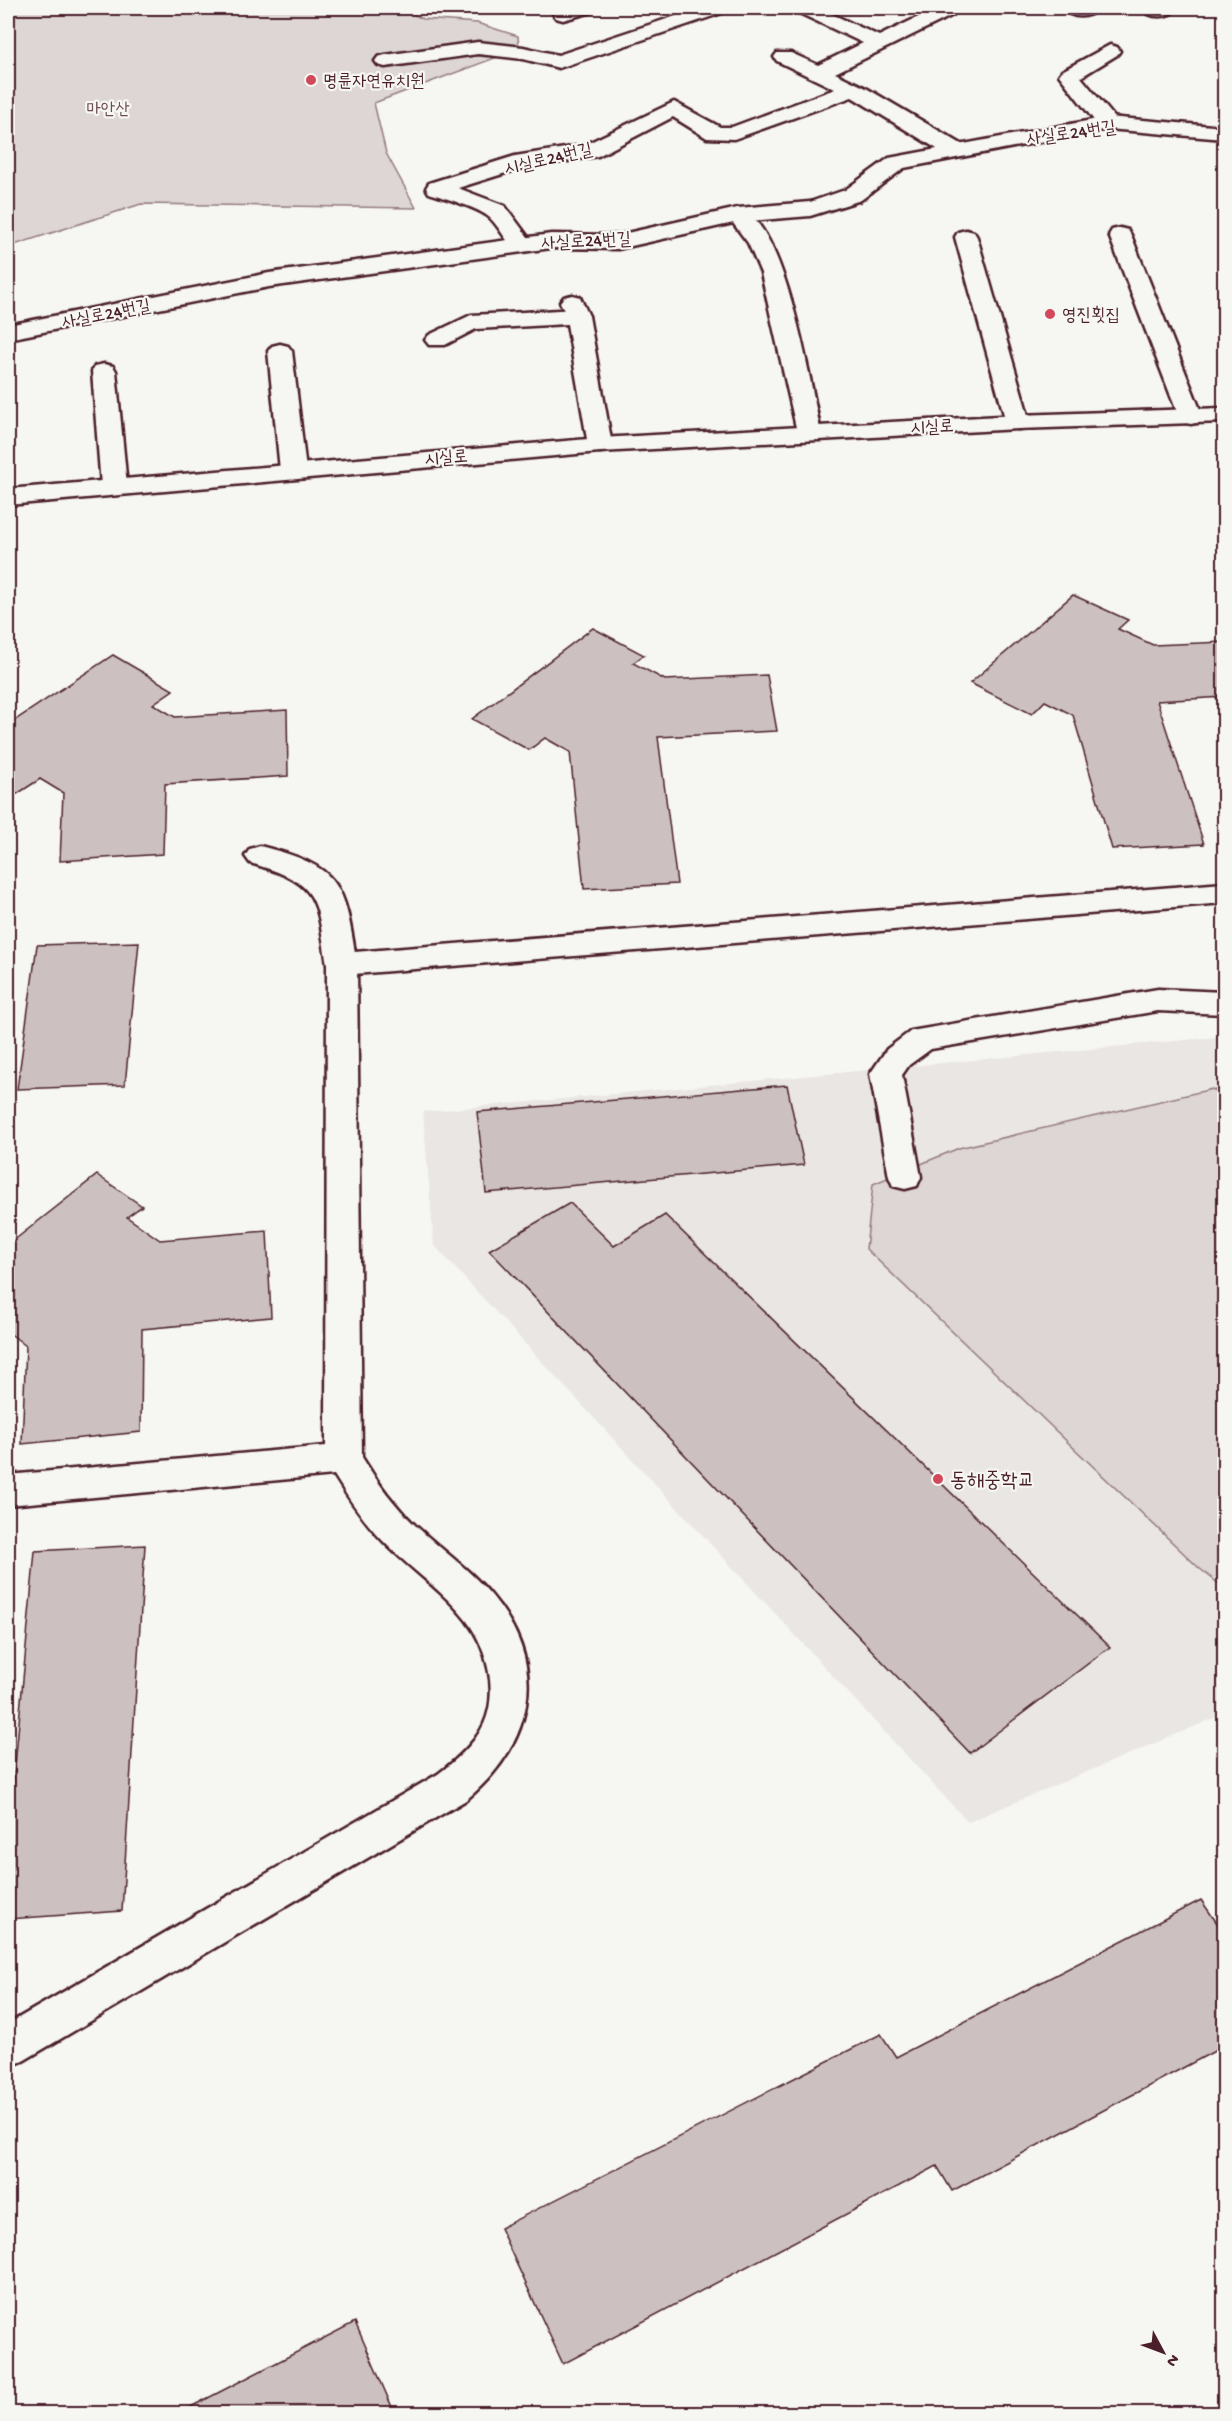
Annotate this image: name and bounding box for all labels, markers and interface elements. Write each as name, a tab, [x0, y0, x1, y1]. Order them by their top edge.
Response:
place label: 명륜자연유치원	[323, 72, 424, 93]
marker: 명륜자연유치원	[304, 73, 318, 87]
park label: 마안산	[86, 100, 130, 121]
street label: 사실로24번길	[1025, 118, 1118, 151]
street label: 시실로24번길	[502, 140, 595, 181]
street label: 사실로24번길	[541, 230, 632, 255]
street label: 사실로24번길	[60, 296, 153, 334]
place label: 영진횟집	[1062, 305, 1120, 327]
marker: 영진횟집	[1043, 307, 1057, 321]
street label: 시실로	[910, 417, 954, 440]
street label: 시실로	[424, 447, 469, 472]
place label: 동해중학교	[950, 1470, 1035, 1495]
marker: 동해중학교	[931, 1472, 945, 1486]
north arrow	[1133, 2322, 1193, 2382]
text: N	[1161, 2349, 1182, 2370]

